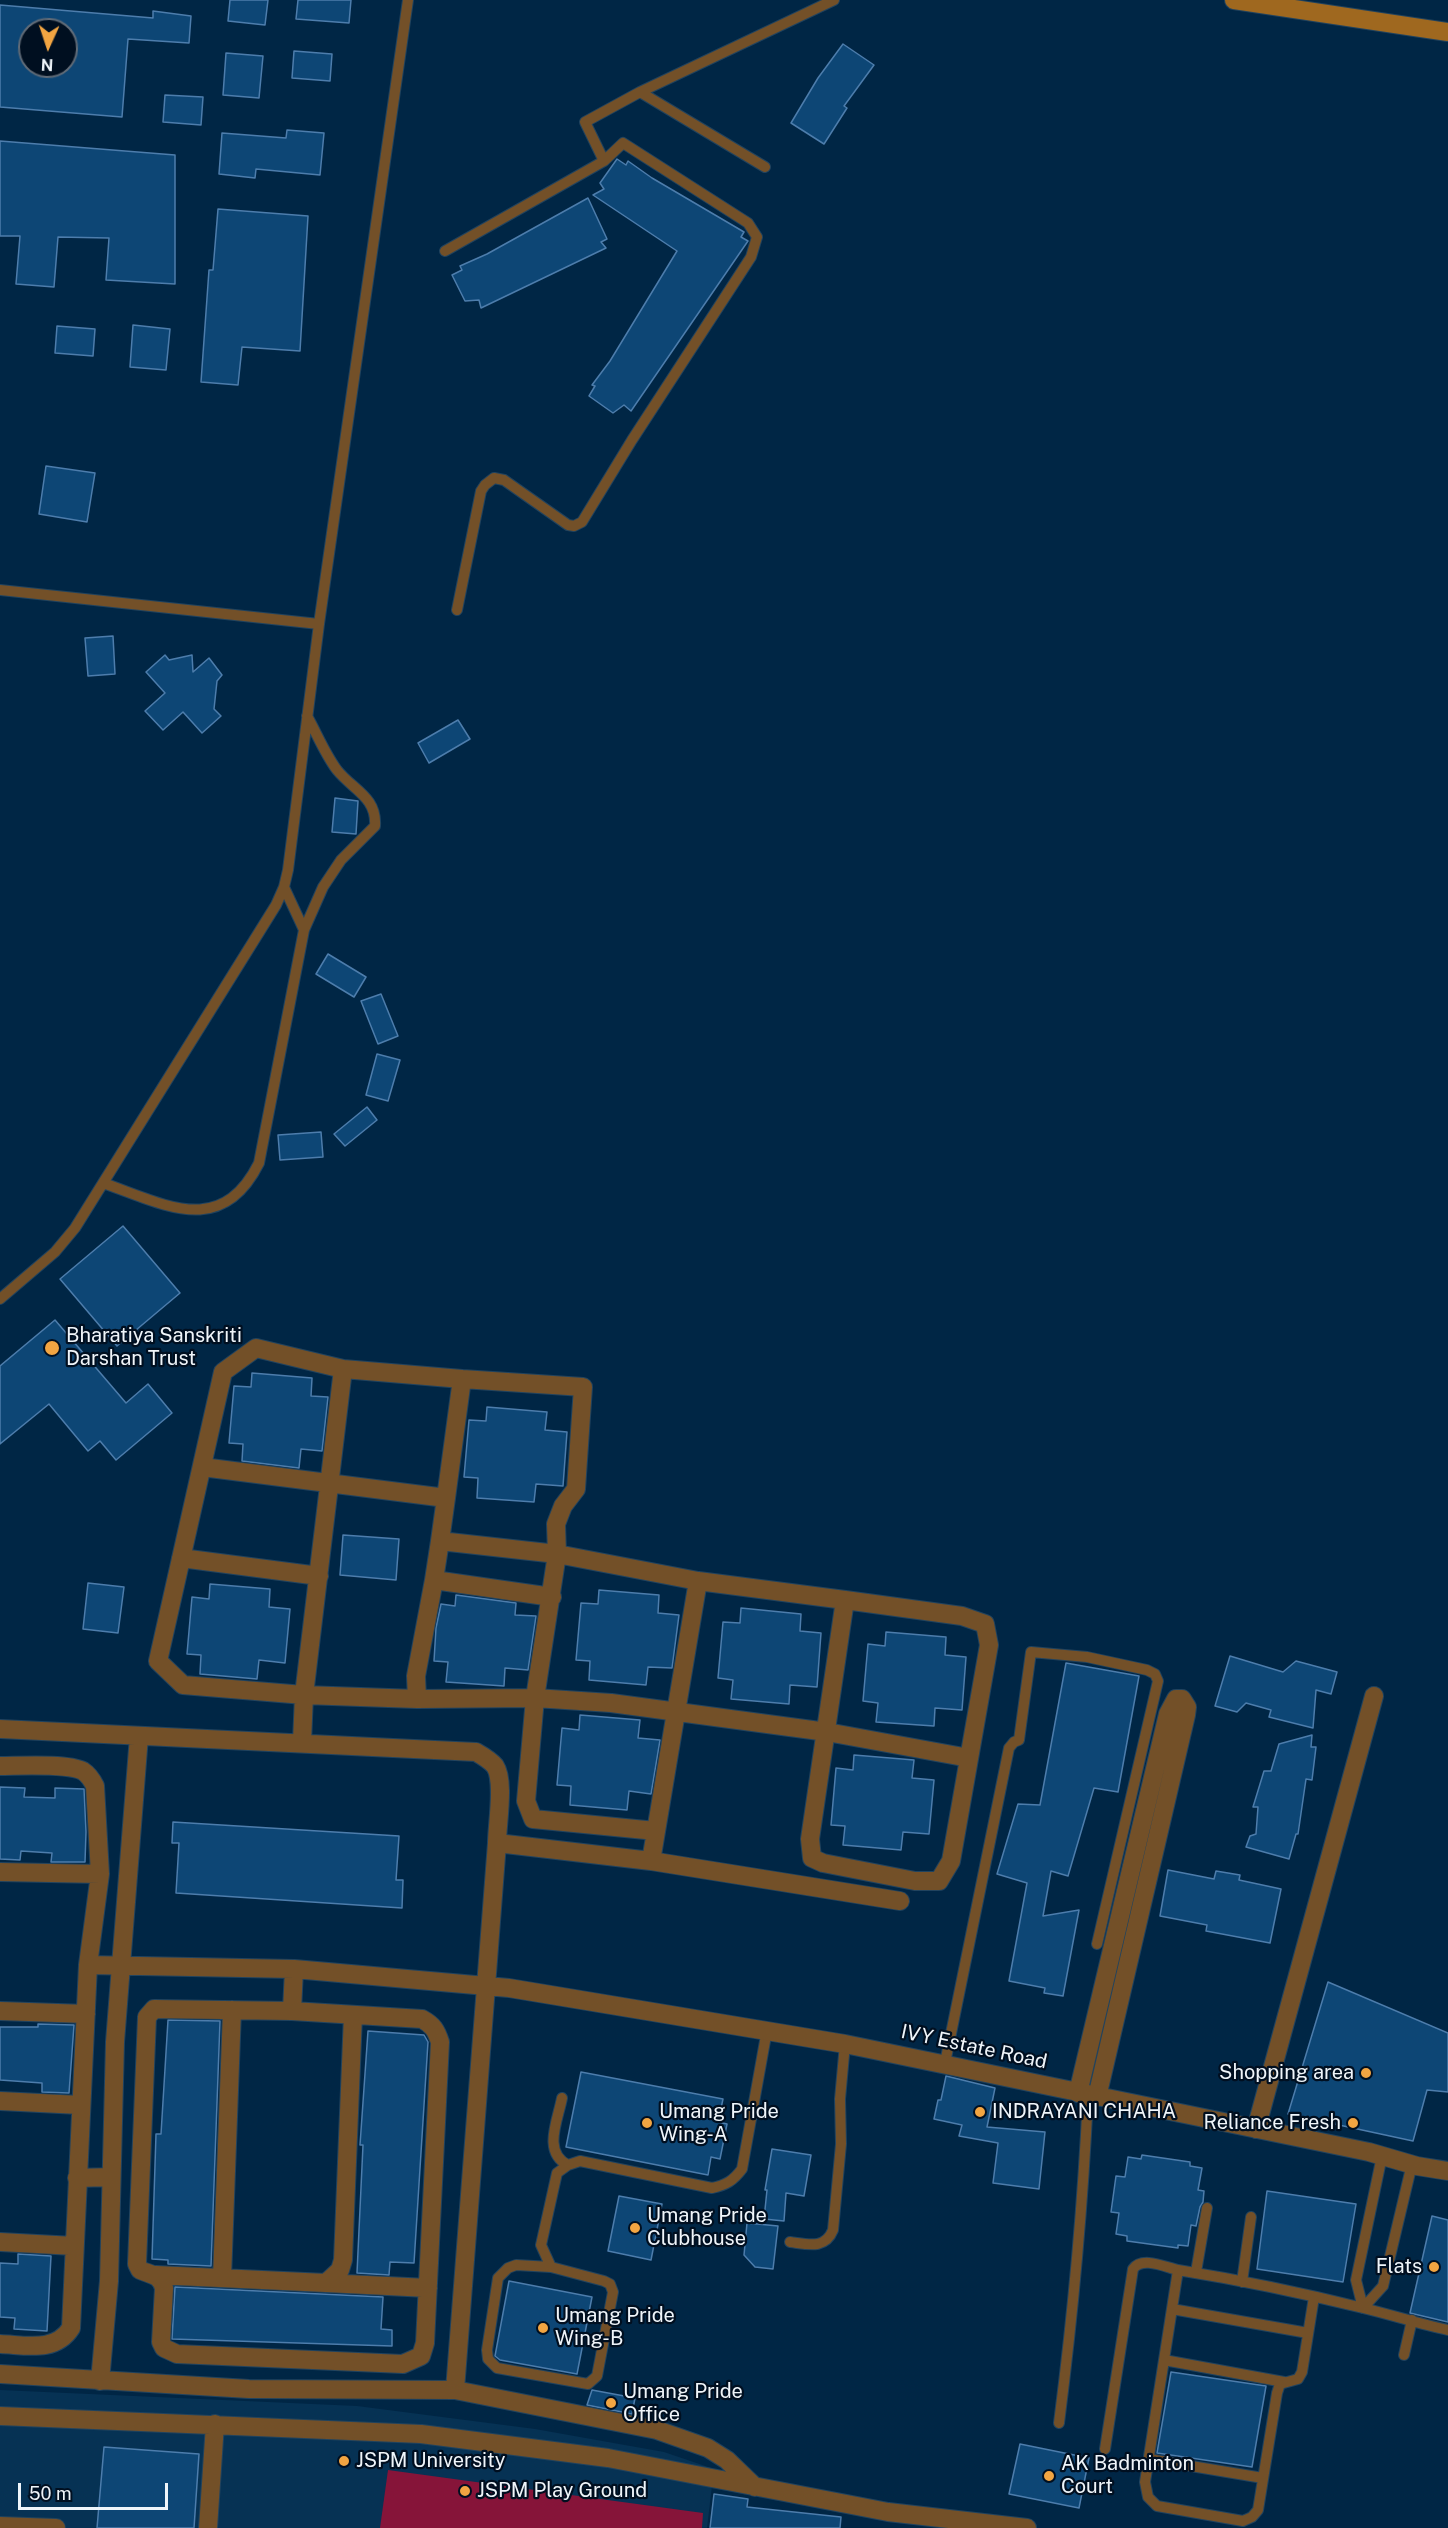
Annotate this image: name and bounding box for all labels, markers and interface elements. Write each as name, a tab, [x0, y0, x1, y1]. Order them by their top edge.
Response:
north arrow	[18, 18, 78, 78]
text: N	[40, 55, 54, 74]
place label: Bharatiya Sanskriti Darshan Trust	[66, 1324, 242, 1371]
marker: Bharatiya Sanskriti Darshan Trust	[43, 1339, 61, 1357]
street label: IVY Estate Road	[899, 2020, 1049, 2074]
place label: Shopping area	[1219, 2061, 1354, 2085]
marker: Shopping area	[1359, 2066, 1373, 2080]
place label: Umang Pride Wing-A	[659, 2100, 779, 2147]
place label: INDRAYANI CHAHA	[992, 2100, 1176, 2124]
marker: INDRAYANI CHAHA	[973, 2105, 987, 2119]
place label: Reliance Fresh	[1204, 2111, 1341, 2135]
marker: Umang Pride Wing-A	[640, 2116, 654, 2130]
marker: Reliance Fresh	[1346, 2116, 1360, 2130]
place label: Umang Pride Clubhouse	[647, 2204, 767, 2251]
marker: Umang Pride Clubhouse	[628, 2221, 642, 2235]
place label: Flats	[1376, 2255, 1422, 2279]
marker: Flats	[1427, 2260, 1441, 2274]
place label: Umang Pride Wing-B	[555, 2304, 675, 2351]
marker: Umang Pride Wing-B	[536, 2321, 550, 2335]
place label: Umang Pride Office	[623, 2380, 743, 2427]
marker: Umang Pride Office	[604, 2396, 618, 2410]
place label: JSPM University	[356, 2449, 505, 2473]
place label: AK Badminton Court	[1061, 2452, 1194, 2499]
marker: JSPM University	[337, 2454, 351, 2468]
marker: AK Badminton Court	[1042, 2469, 1056, 2483]
scale bar	[21, 2471, 171, 2509]
place label: JSPM Play Ground	[477, 2479, 647, 2503]
text: 50 m	[29, 2483, 72, 2504]
marker: JSPM Play Ground	[458, 2484, 472, 2498]

